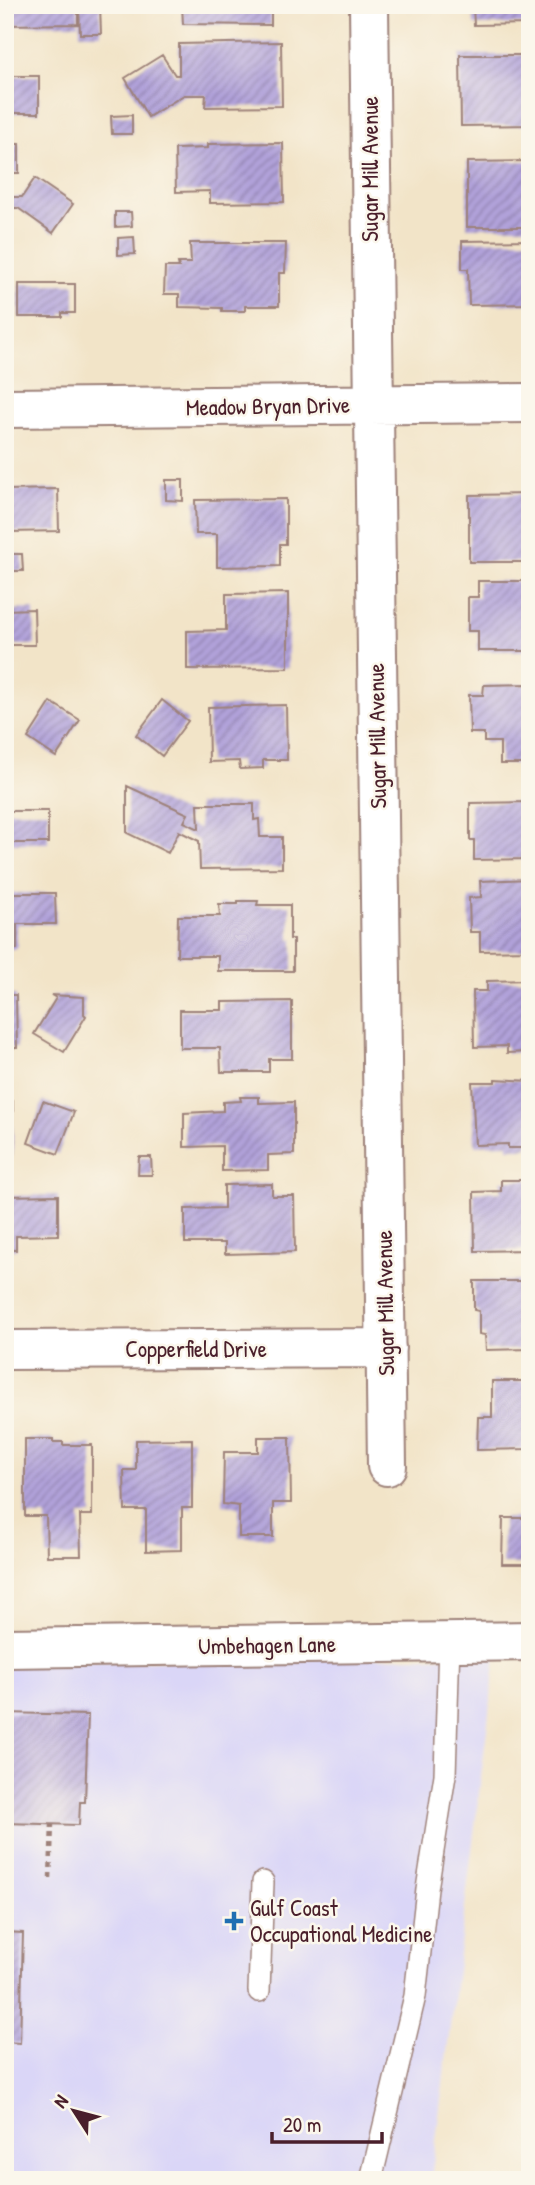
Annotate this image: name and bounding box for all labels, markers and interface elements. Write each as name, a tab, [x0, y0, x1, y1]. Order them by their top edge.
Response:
street label: Sugar Mill Avenue	[354, 96, 385, 242]
street label: Meadow Bryan Drive	[186, 389, 350, 422]
street label: Sugar Mill Avenue	[360, 663, 393, 809]
street label: Sugar Mill Avenue	[368, 1230, 401, 1376]
street label: Copperfield Drive	[125, 1333, 267, 1364]
street label: Umbehagen Lane	[198, 1628, 336, 1661]
place label: Gulf Coast Occupational Medicine	[250, 1892, 432, 1949]
marker: Gulf Coast Occupational Medicine	[224, 1911, 244, 1931]
north arrow	[38, 2076, 108, 2146]
text: N	[47, 2089, 74, 2113]
scale bar	[272, 2101, 383, 2145]
text: 20 m	[283, 2110, 321, 2139]

